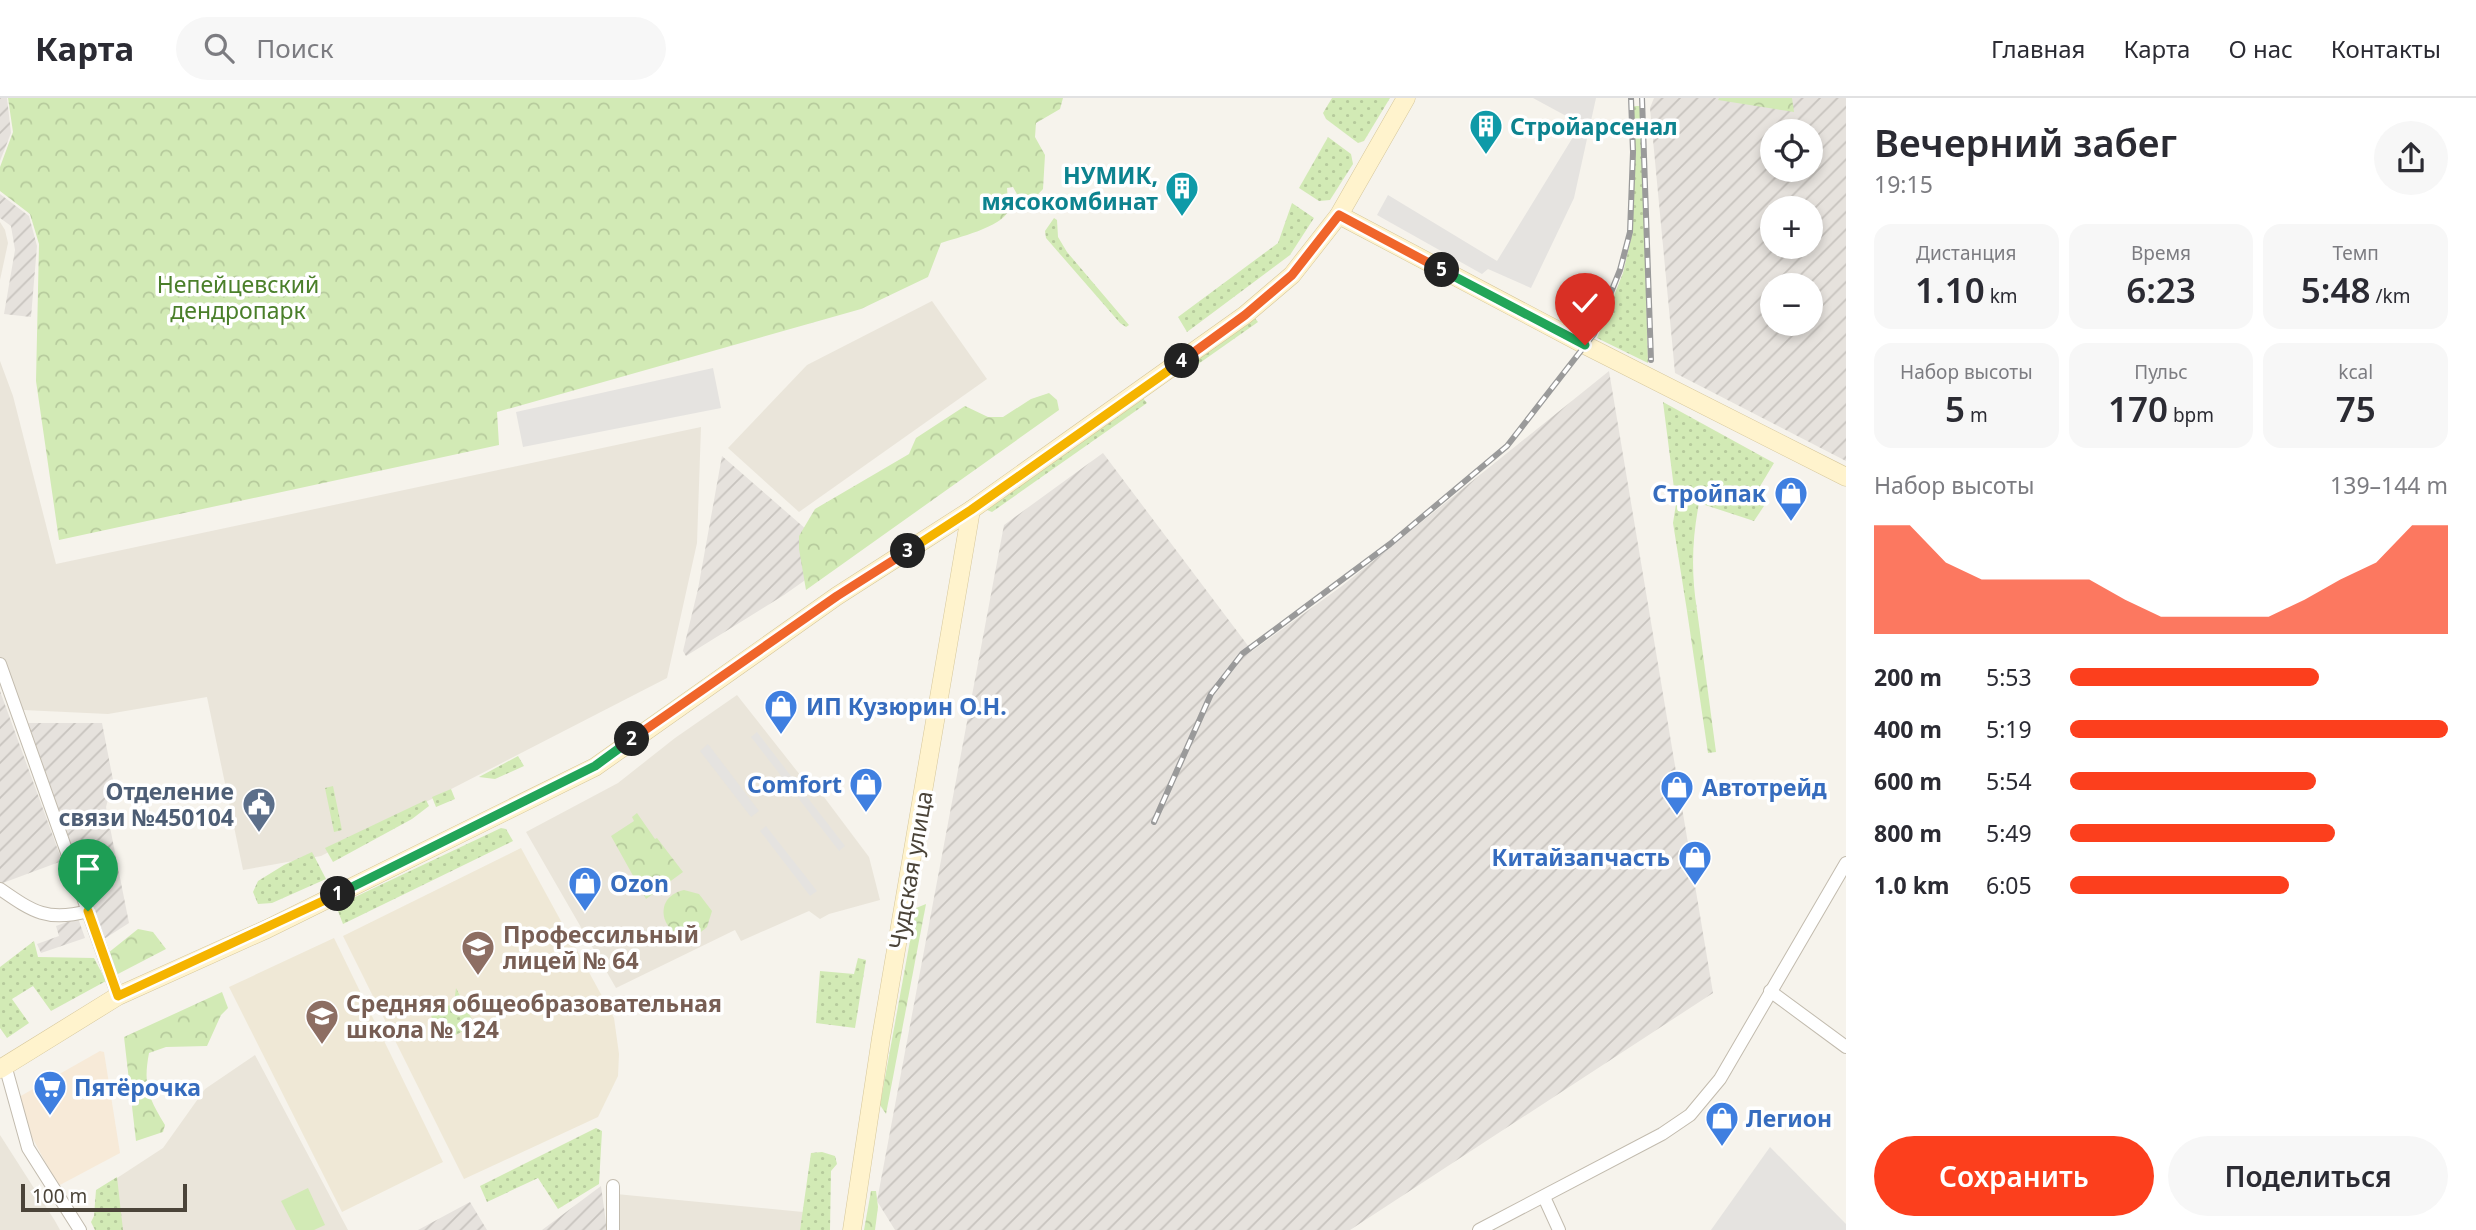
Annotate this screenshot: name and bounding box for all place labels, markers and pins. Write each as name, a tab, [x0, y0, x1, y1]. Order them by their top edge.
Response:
building icon: Стройарсенал	[1467, 107, 1505, 156]
place label: Стройарсенал	[1510, 110, 1678, 142]
place label: НУМИК, мясокомбинат	[981, 159, 1158, 217]
building icon: НУМИК, мясокомбинат	[1163, 169, 1201, 218]
pin: 5	[1424, 252, 1460, 288]
pin	[1555, 273, 1615, 345]
pin: 4	[1164, 344, 1200, 378]
shop icon: Стройпак	[1772, 474, 1810, 523]
place label: Стройпак	[1652, 477, 1767, 509]
pin: 3	[890, 533, 926, 568]
shop icon: ИП Кузюрин О.Н.	[762, 687, 800, 736]
place label: ИП Кузюрин О.Н.	[806, 690, 1007, 722]
pin: 2	[614, 722, 650, 756]
shop icon: Comfort	[847, 765, 885, 814]
place label: Comfort	[747, 768, 842, 800]
shop icon: Автотрейд	[1658, 768, 1696, 817]
place label: Автотрейд	[1702, 771, 1827, 803]
place label: Отделение связи №450104	[58, 775, 234, 833]
public building icon: Отделение связи №450104	[240, 785, 278, 834]
shop icon: Китайзапчасть	[1676, 838, 1714, 887]
pin	[58, 839, 118, 911]
place label: Китайзапчасть	[1492, 841, 1670, 873]
shop icon: Ozon	[566, 864, 604, 913]
place label: Ozon	[610, 867, 669, 899]
pin: 1	[320, 876, 356, 912]
place label: Профессильный лицей № 64	[503, 918, 699, 976]
school or university icon: Профессильный лицей № 64	[459, 928, 497, 977]
place label: Средняя общеобразовательная школа № 124	[346, 987, 722, 1045]
school or university icon: Средняя общеобразовательная школа № 124	[303, 997, 341, 1046]
supermarket icon: Пятёрочка	[31, 1068, 69, 1117]
place label: Пятёрочка	[74, 1071, 201, 1103]
shop icon: Легион	[1703, 1099, 1741, 1148]
place label: Легион	[1746, 1102, 1832, 1134]

